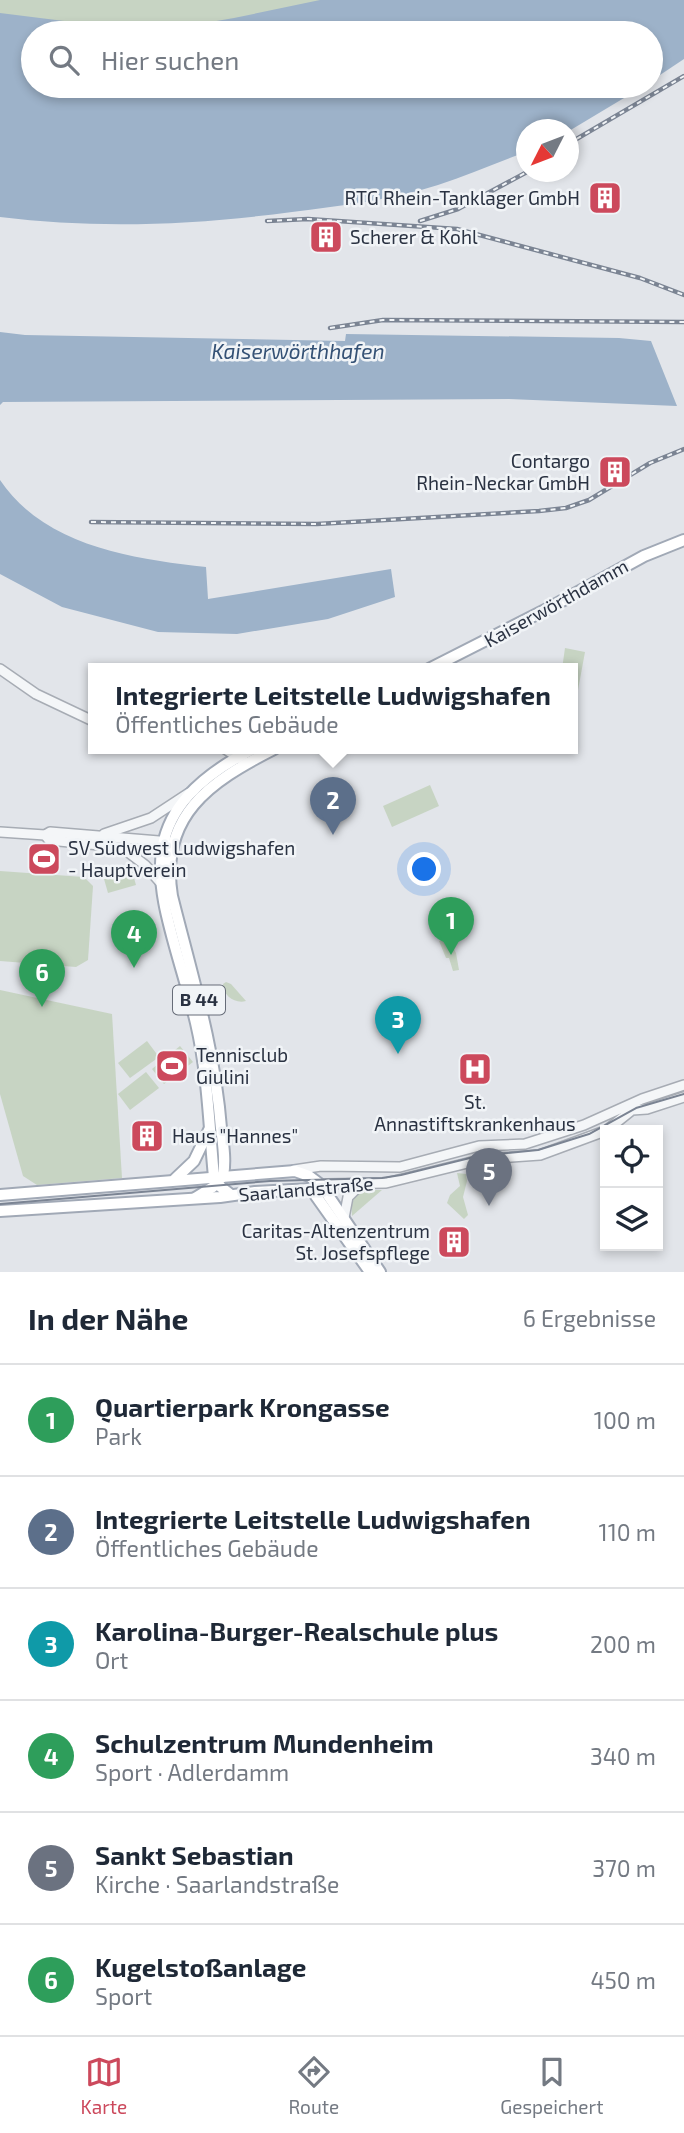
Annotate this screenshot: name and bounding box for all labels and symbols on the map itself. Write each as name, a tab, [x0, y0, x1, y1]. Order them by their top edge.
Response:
north arrow	[516, 119, 579, 182]
building icon: RTG Rhein-Tanklager GmbH	[586, 179, 624, 217]
place label: RTG Rhein-Tanklager GmbH	[345, 186, 580, 209]
building icon: Scherer & Kohl	[307, 218, 345, 256]
place label: Scherer & Kohl	[350, 225, 478, 248]
water label: Kaiserwörthhafen	[211, 338, 385, 363]
place label: Contargo Rhein-Neckar GmbH	[416, 449, 590, 494]
building icon: Contargo Rhein-Neckar GmbH	[596, 453, 634, 491]
street label: Kaiserwörthdamm	[480, 554, 632, 652]
pin: 2	[310, 777, 356, 835]
place label: SV Südwest Ludwigshafen - Hauptverein	[68, 836, 295, 881]
sports icon: SV Südwest Ludwigshafen - Hauptverein	[25, 840, 63, 878]
your location	[407, 852, 441, 886]
pin: 1	[428, 897, 474, 955]
pin: 4	[111, 910, 157, 968]
pin: 6	[19, 949, 65, 1007]
road number: B 44	[173, 986, 225, 1015]
pin: 3	[375, 996, 421, 1054]
place label: Tennisclub Giulini	[196, 1043, 288, 1088]
sports icon: Tennisclub Giulini	[153, 1047, 191, 1085]
hospital icon: St. Annastiftskrankenhaus	[456, 1050, 494, 1088]
place label: St. Annastiftskrankenhaus	[374, 1090, 576, 1135]
building icon: Haus "Hannes"	[128, 1117, 166, 1155]
place label: Haus "Hannes"	[172, 1124, 298, 1147]
pin: 5	[466, 1148, 512, 1206]
street label: Saarlandstraße	[238, 1171, 374, 1206]
place label: Caritas-Altenzentrum St. Josefspflege	[242, 1219, 430, 1264]
building icon: Caritas-Altenzentrum St. Josefspflege	[435, 1223, 473, 1261]

